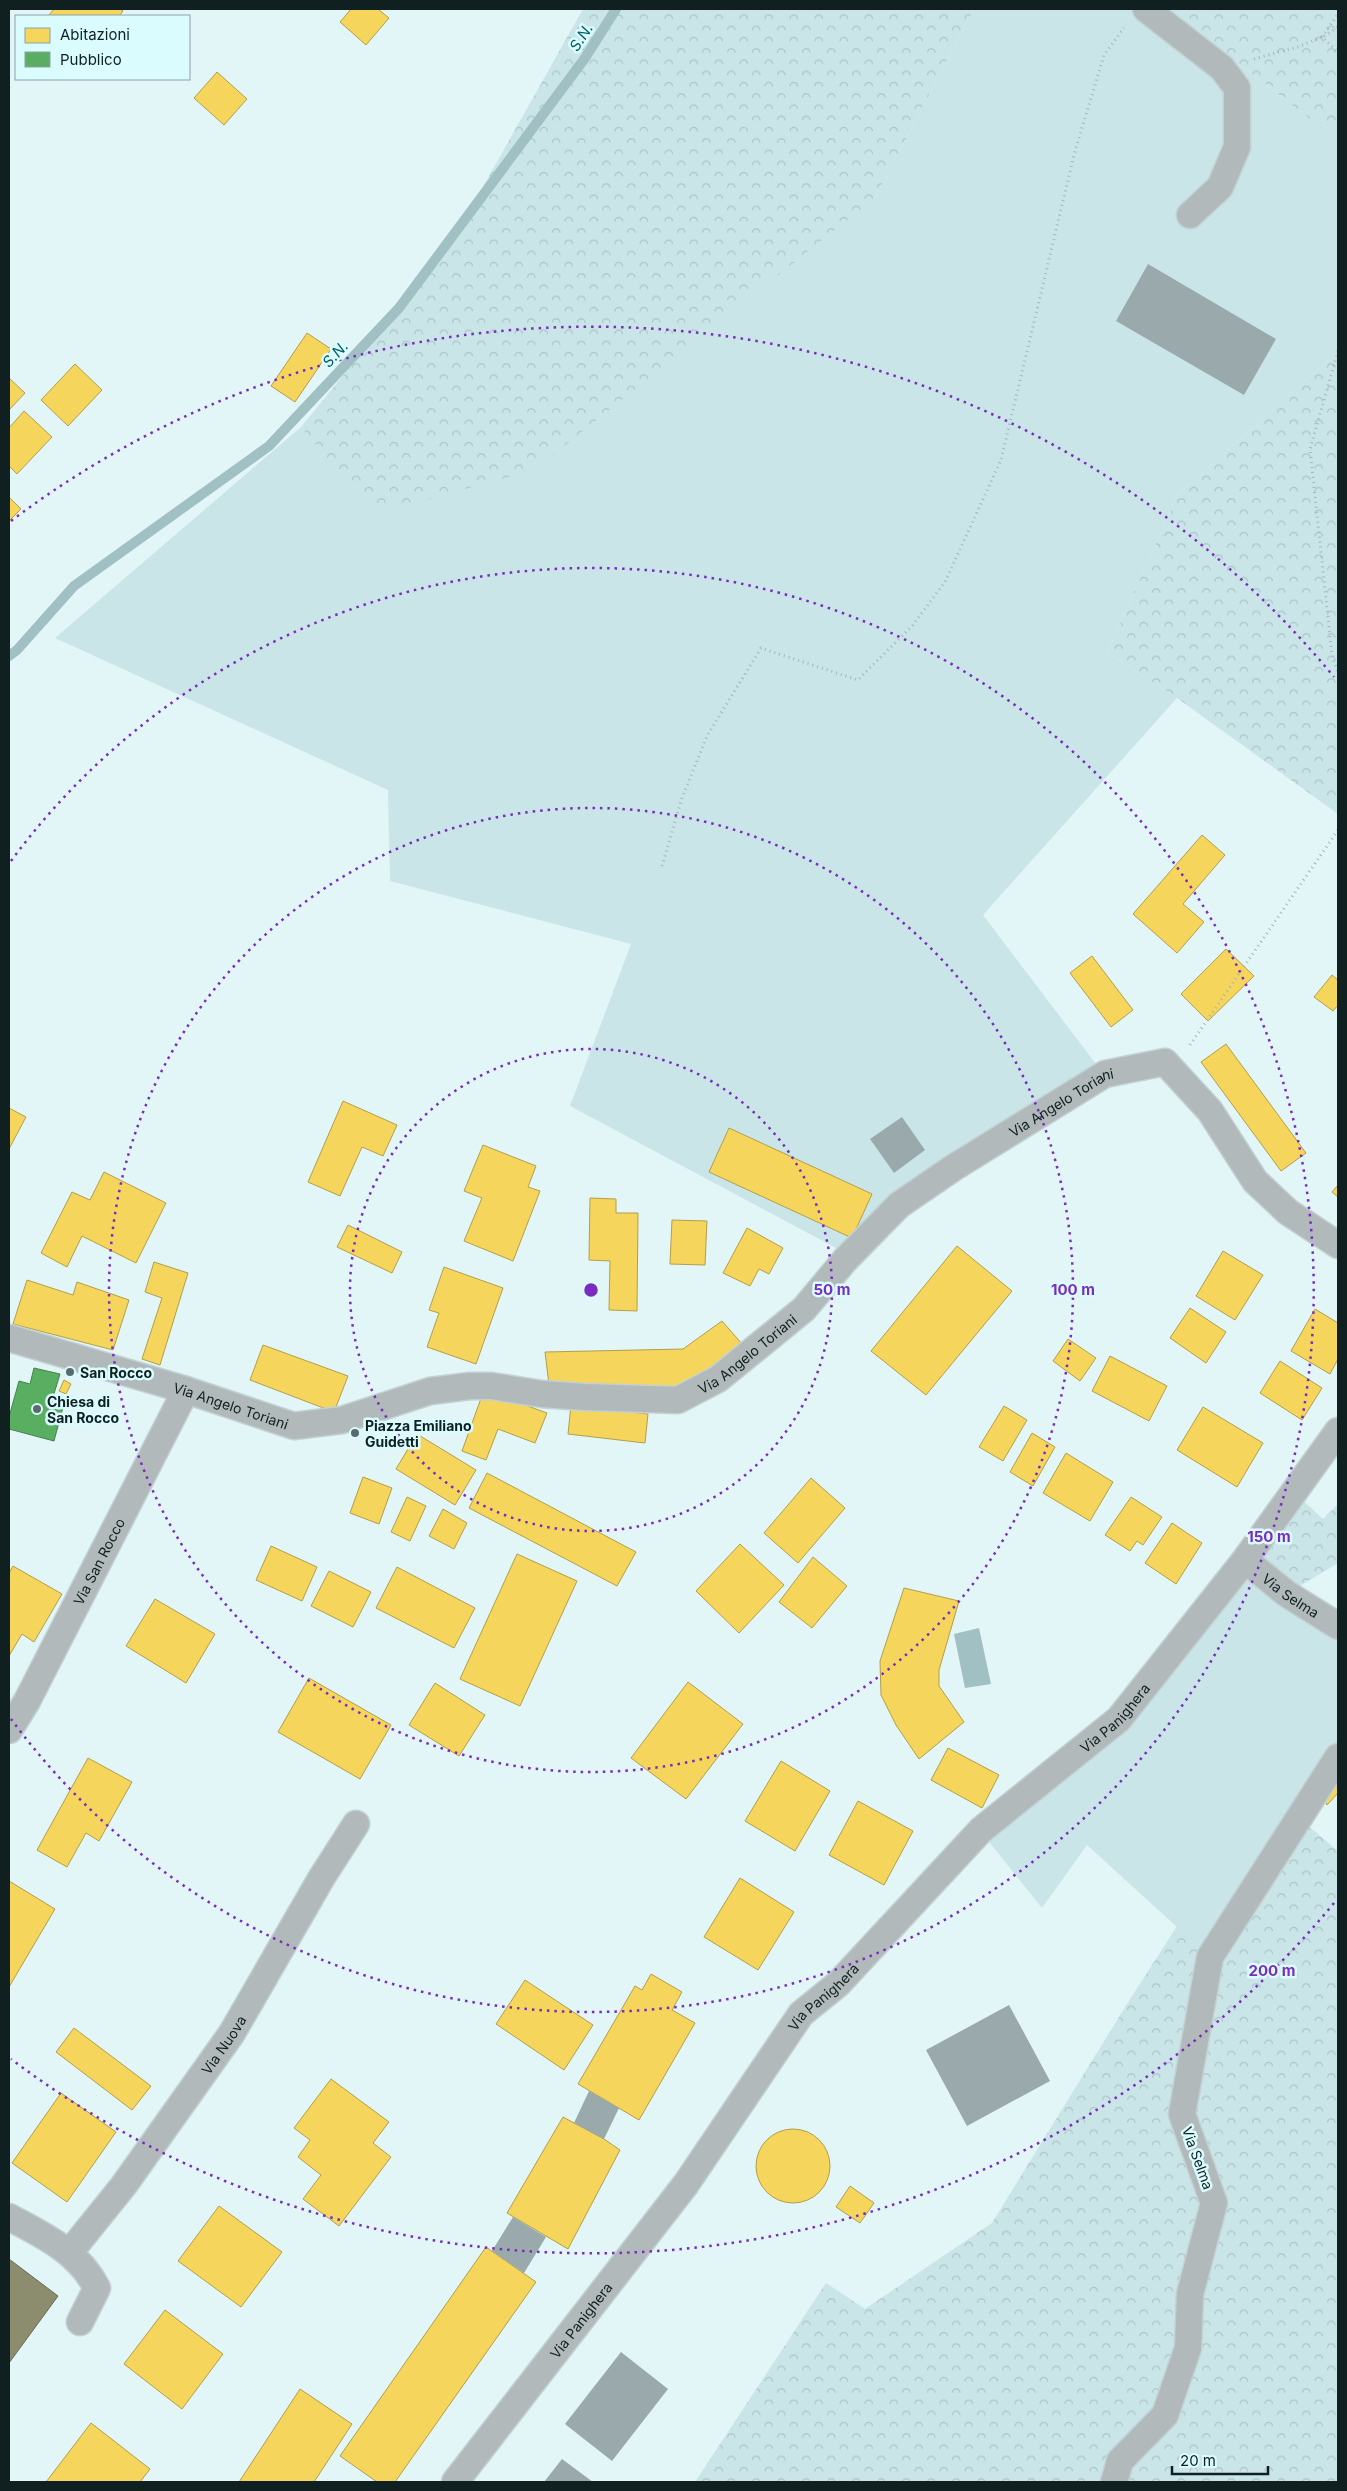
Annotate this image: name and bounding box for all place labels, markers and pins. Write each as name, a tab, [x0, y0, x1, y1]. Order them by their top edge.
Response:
centre of rings	[582, 1281, 600, 1299]
place label: San Rocco	[80, 1364, 152, 1381]
marker: San Rocco	[64, 1366, 76, 1378]
place label: Chiesa di San Rocco	[47, 1393, 119, 1426]
marker: Chiesa di San Rocco	[31, 1403, 43, 1415]
place label: Piazza Emiliano Guidetti	[365, 1417, 472, 1450]
marker: Piazza Emiliano Guidetti	[349, 1427, 361, 1439]

